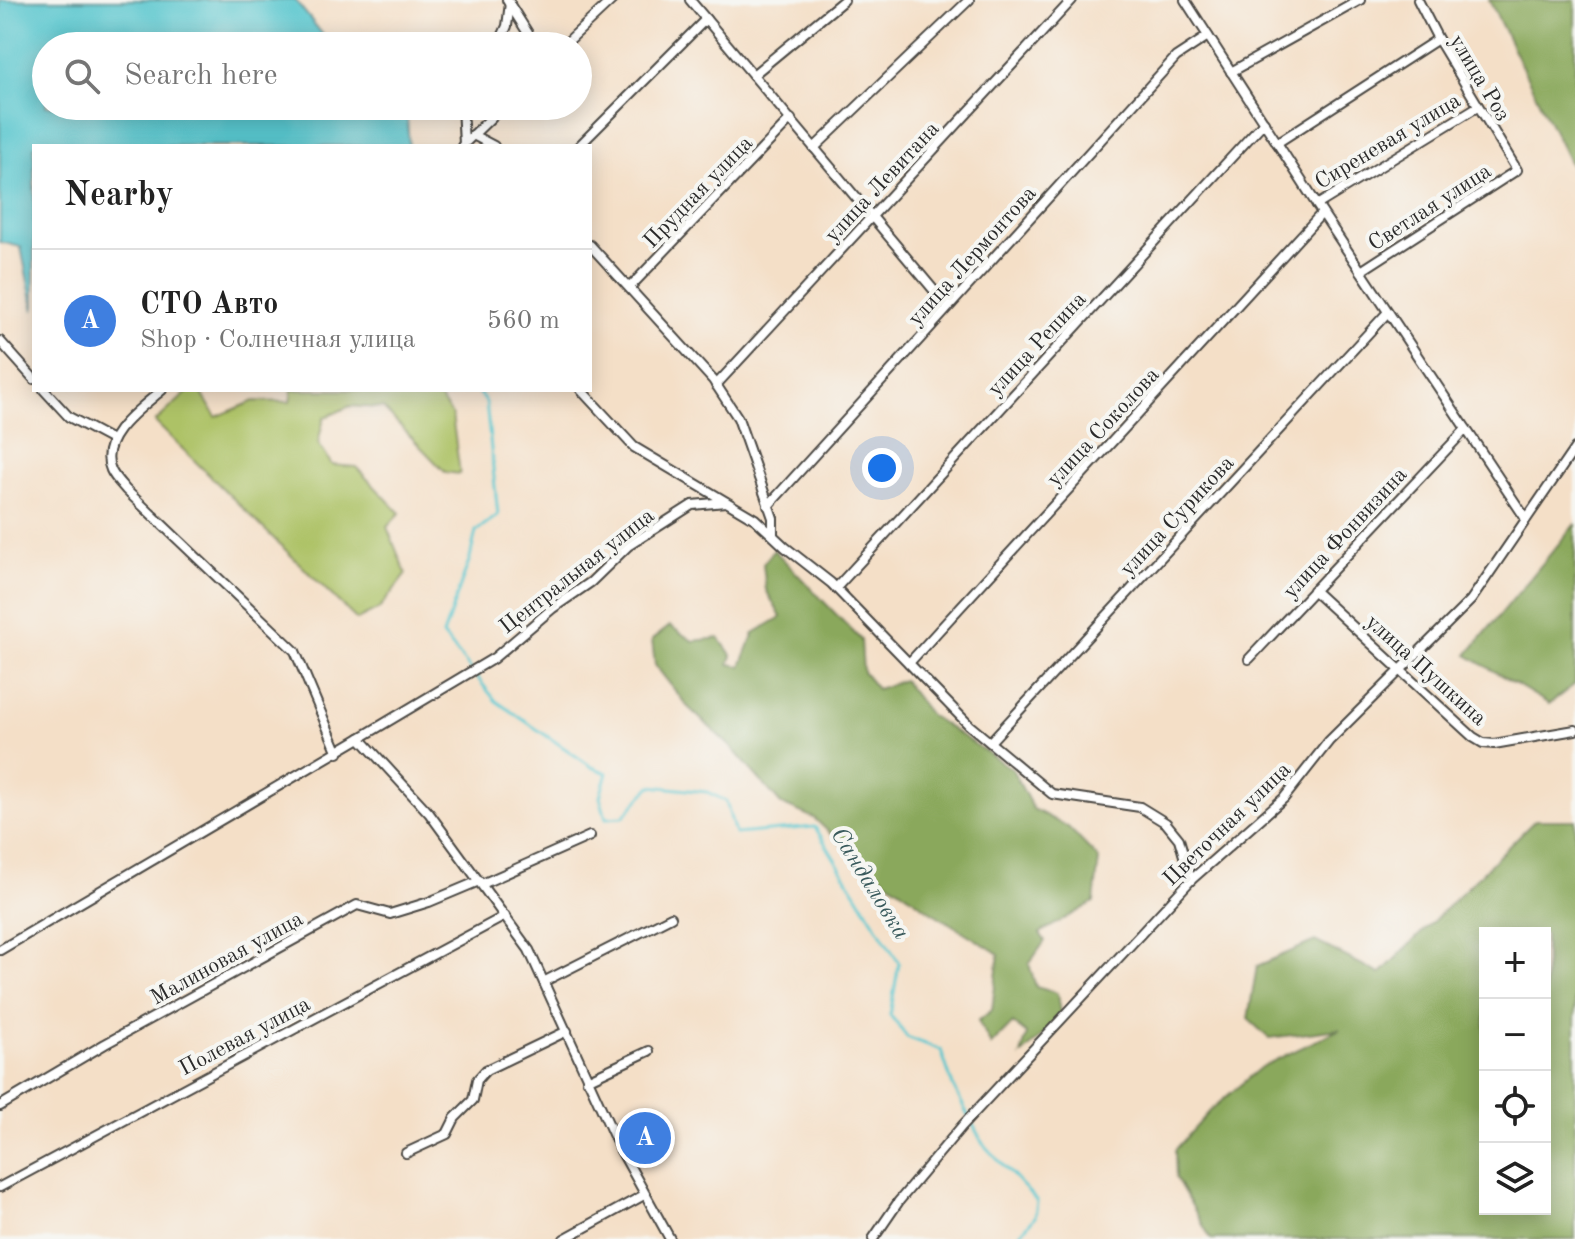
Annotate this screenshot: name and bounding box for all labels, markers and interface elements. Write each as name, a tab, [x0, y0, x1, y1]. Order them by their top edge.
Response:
street label: улица Роз	[1445, 31, 1514, 125]
search box	[32, 32, 592, 120]
icon: search	[60, 54, 104, 98]
text: Search here	[124, 61, 278, 91]
street label: Сиреневая улица	[1311, 90, 1465, 194]
street label: улица Левитана	[821, 118, 944, 247]
street label: Прудная улица	[640, 132, 757, 253]
street label: Светлая улица	[1365, 160, 1495, 255]
text: Nearby	[64, 179, 174, 213]
street label: улица Лермонтова	[904, 182, 1041, 330]
street label: улица Репина	[984, 288, 1091, 401]
text: СТО Авто	[140, 290, 278, 320]
text: A	[80, 308, 100, 334]
text: 560 m	[487, 308, 560, 334]
text: Shop · Солнечная улица	[140, 327, 416, 353]
street label: улица Соколова	[1043, 364, 1164, 491]
your location	[862, 448, 902, 488]
street label: улица Сурикова	[1116, 452, 1239, 581]
street label: улица Фонвизина	[1279, 463, 1412, 603]
street label: Центральная улица	[496, 505, 659, 639]
street label: улица Пушкина	[1361, 611, 1490, 730]
street label: Цветочная улица	[1160, 758, 1295, 890]
water label: Сандаловка	[825, 824, 913, 944]
street label: Малиновая улица	[147, 908, 307, 1010]
map controls	[1479, 927, 1551, 1215]
button: +	[1479, 927, 1551, 999]
street label: Полевая улица	[176, 993, 314, 1080]
button: −	[1479, 999, 1551, 1071]
button: locate	[1479, 1071, 1551, 1143]
pin: A	[619, 1108, 671, 1168]
button: layers	[1479, 1143, 1551, 1215]

